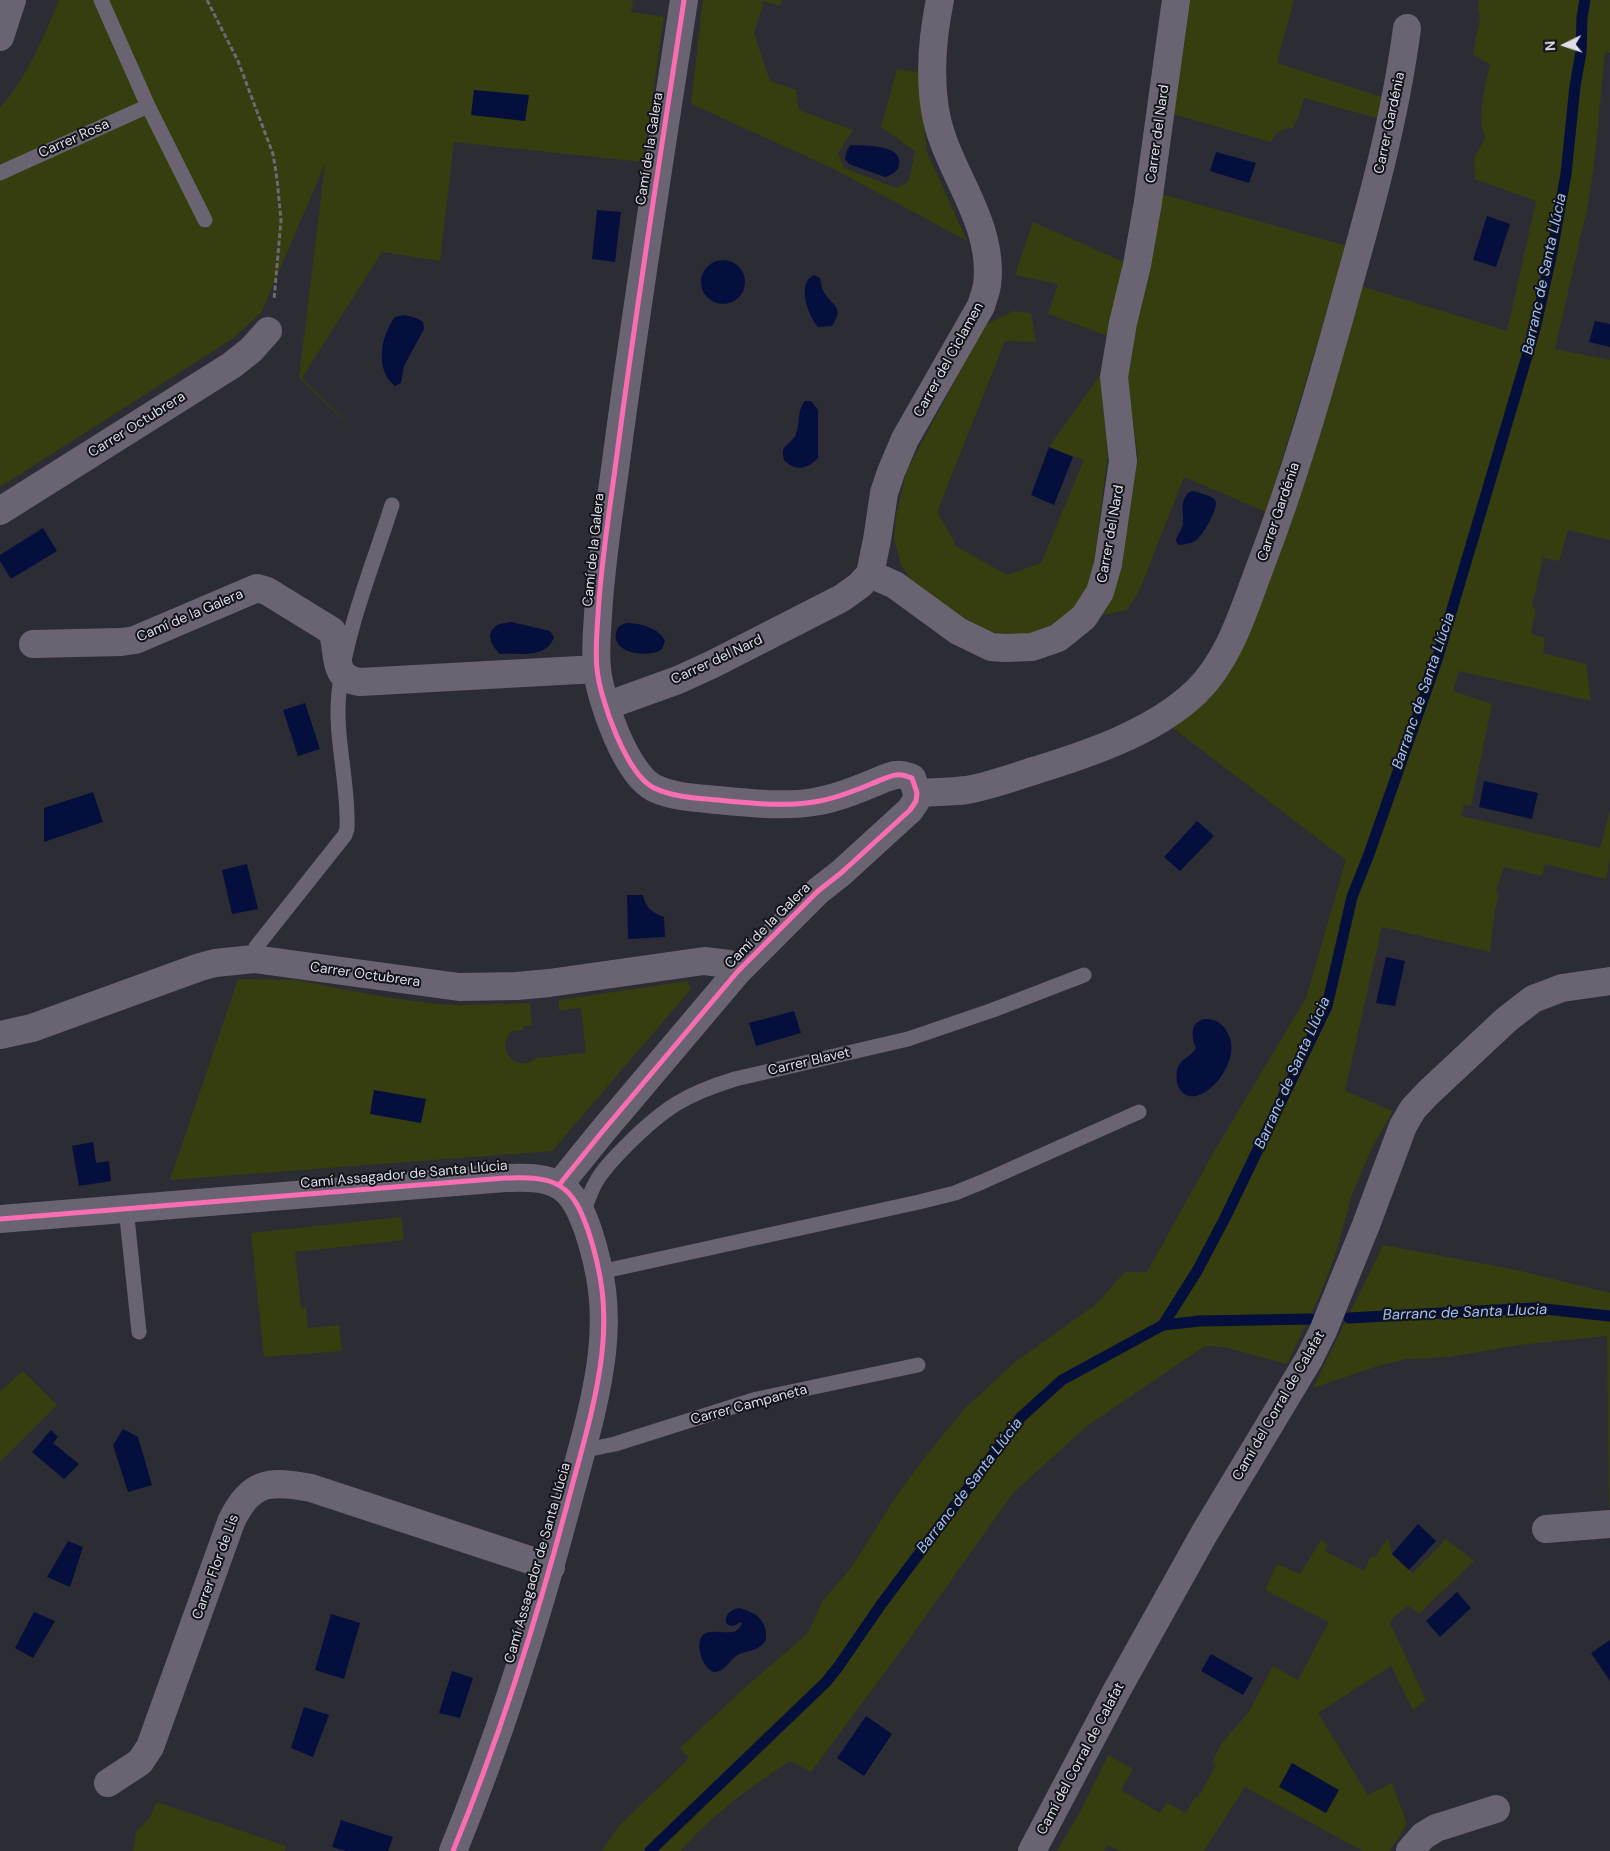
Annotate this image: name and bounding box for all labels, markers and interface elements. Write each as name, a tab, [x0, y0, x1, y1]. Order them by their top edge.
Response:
north arrow	[1540, 20, 1590, 70]
text: N	[1541, 40, 1559, 52]
street label: Carrer Gardénia	[1371, 71, 1409, 175]
street label: Carrer del Nard	[1143, 84, 1173, 184]
street label: Camí de la Galera	[633, 91, 667, 207]
street label: Carrer Rosa	[36, 116, 112, 162]
water label: Barranc de Santa Llúcia	[1519, 192, 1571, 356]
street label: Carrer del Ciclamen	[910, 300, 988, 420]
street label: Carrer Octubrera	[85, 388, 189, 462]
street label: Carrer Gardénia	[1254, 460, 1304, 564]
street label: Carrer del Nard	[1094, 484, 1128, 584]
street label: Camí de la Galera	[580, 492, 608, 608]
street label: Camí de la Galera	[134, 586, 246, 646]
water label: Barranc de Santa Llúcia	[1389, 610, 1459, 772]
street label: Carrer del Nard	[669, 631, 765, 689]
street label: Camí de la Galera	[722, 880, 814, 972]
street label: Carrer Octubrera	[309, 959, 421, 991]
water label: Barranc de Santa Llúcia	[1251, 994, 1335, 1152]
street label: Carrer Blavet	[766, 1044, 852, 1080]
street label: Camí Assagador de Santa Llúcia	[300, 1158, 508, 1192]
water label: Barranc de Santa Llucia	[1382, 1301, 1548, 1325]
street label: Camí del Corral de Calafat	[1229, 1328, 1329, 1484]
street label: Carrer Campaneta	[689, 1381, 809, 1429]
water label: Barranc de Santa Llúcia	[913, 1415, 1027, 1557]
street label: Camí Assagador de Santa Llúcia	[501, 1461, 575, 1665]
street label: Carrer Flor de Lis	[189, 1512, 243, 1622]
street label: Camí del Corral de Calafat	[1034, 1680, 1128, 1838]

